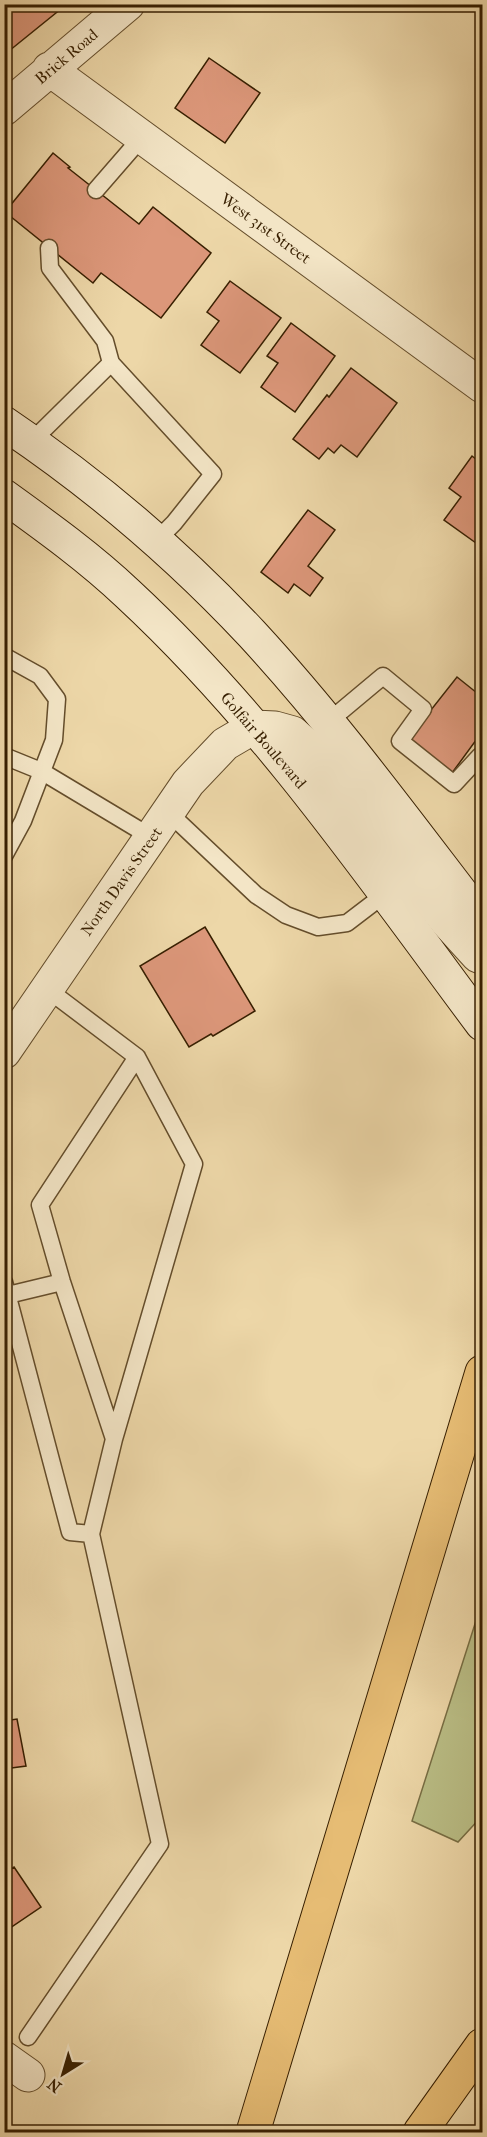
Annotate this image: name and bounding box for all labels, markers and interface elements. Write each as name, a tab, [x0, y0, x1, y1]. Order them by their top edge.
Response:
street label: Brick Road	[31, 24, 102, 88]
street label: West 31st Street	[216, 189, 315, 268]
street label: Golfair Boulevard	[217, 688, 311, 793]
street label: North Davis Street	[77, 823, 166, 939]
north arrow	[33, 2044, 93, 2104]
text: N	[43, 2074, 65, 2097]

